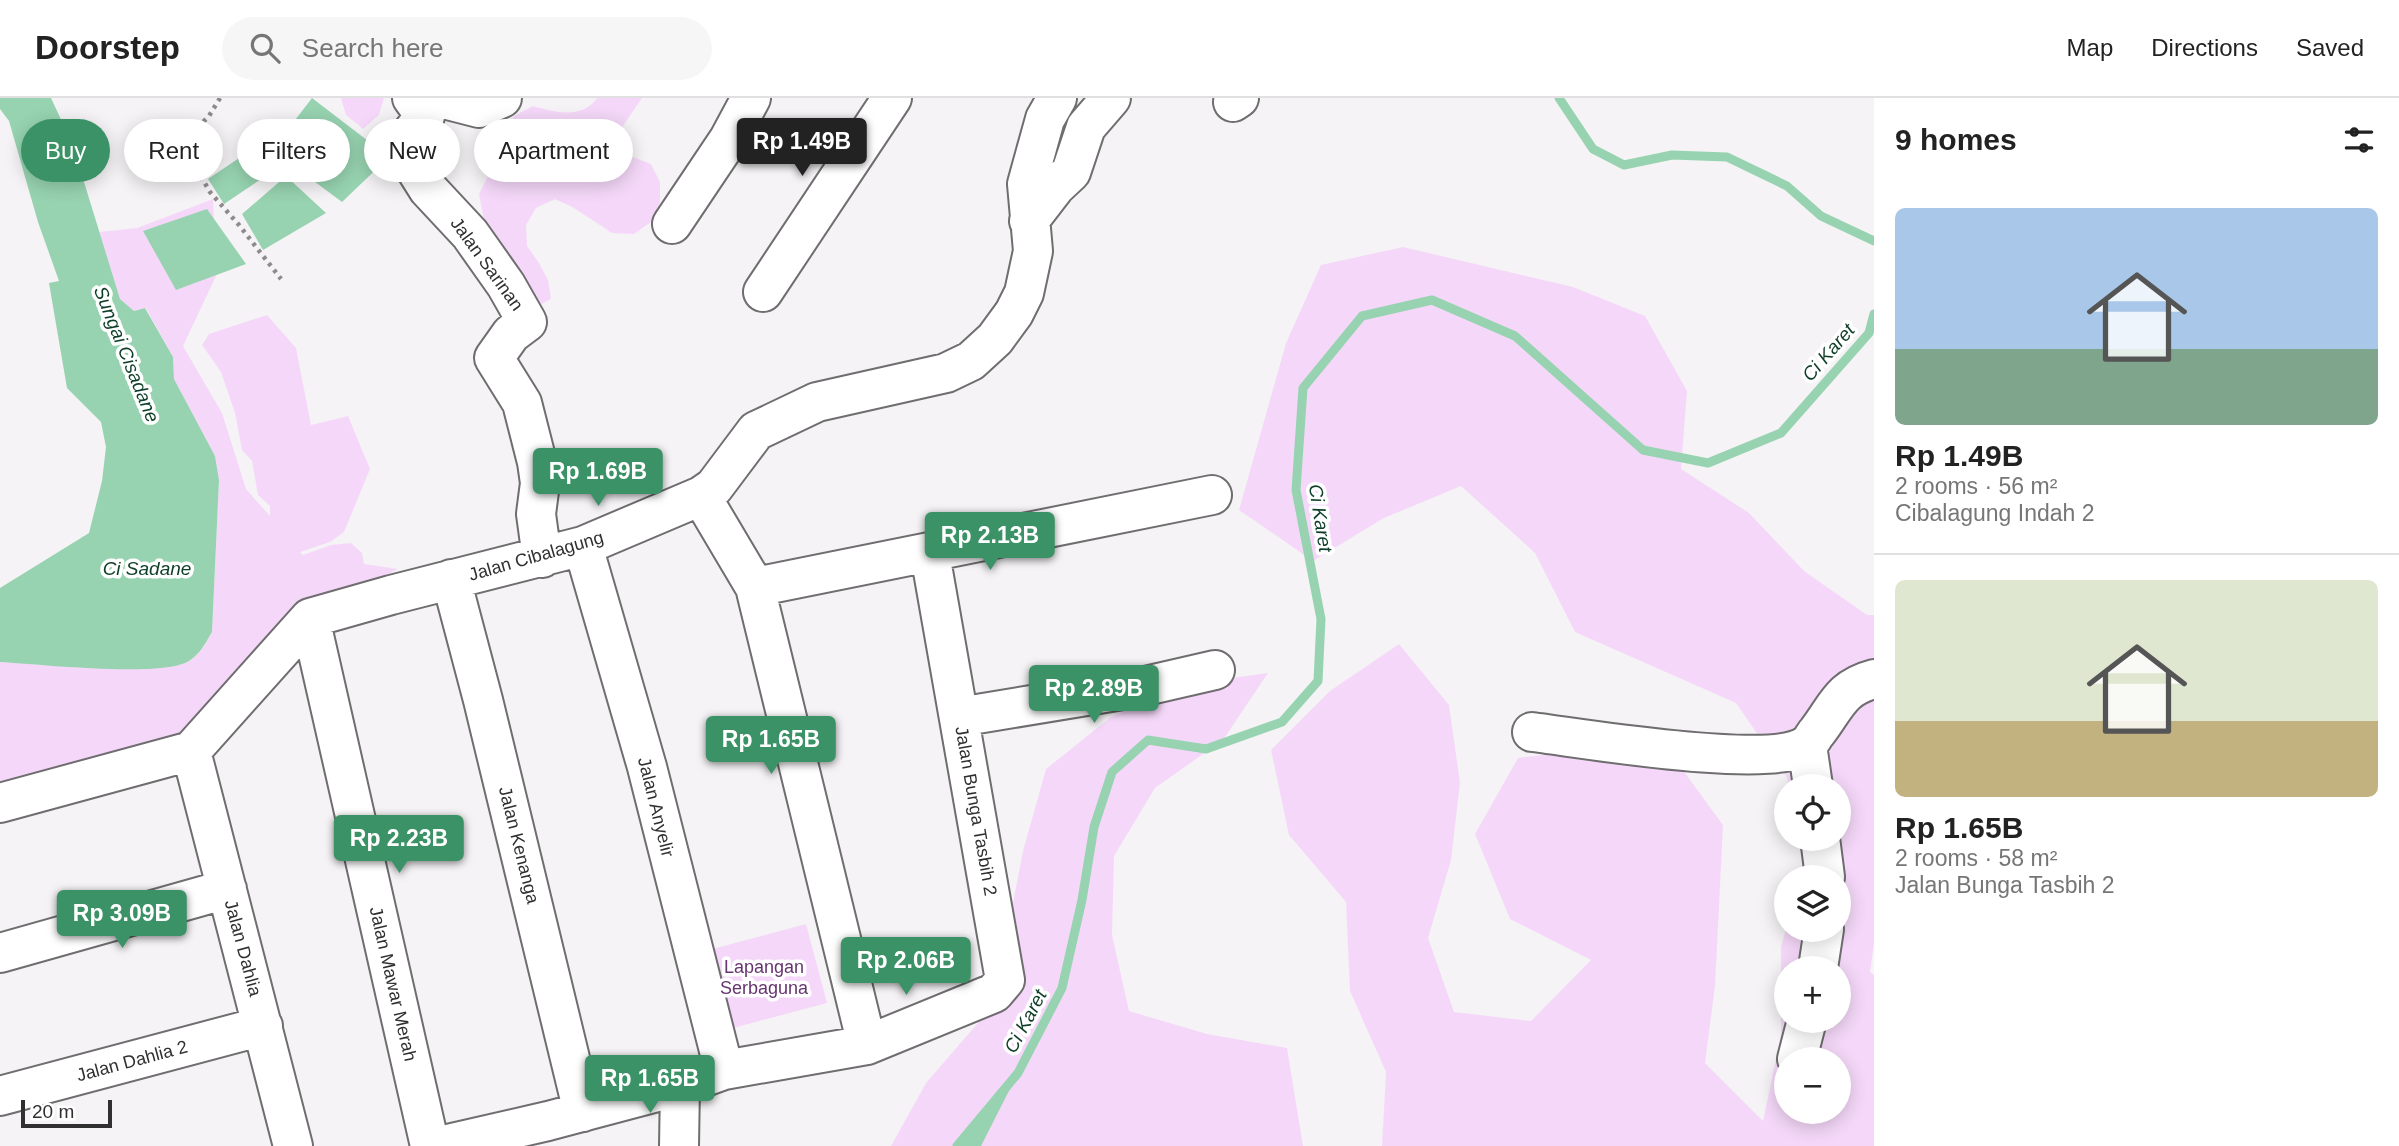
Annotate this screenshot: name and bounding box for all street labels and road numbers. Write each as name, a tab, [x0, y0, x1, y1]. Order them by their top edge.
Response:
street label: Jalan Sarinan	[447, 214, 527, 314]
street label: Jalan Cibalagung	[466, 527, 606, 585]
street label: Jalan Bunga Tasbih 2	[951, 725, 1001, 897]
street label: Jalan Anyelir	[634, 755, 678, 859]
street label: Jalan Kenanga	[495, 784, 543, 907]
street label: Jalan Dahlia	[221, 898, 266, 999]
street label: Jalan Mawar Merah	[365, 905, 421, 1063]
street label: Jalan Dahlia 2	[74, 1037, 190, 1085]

